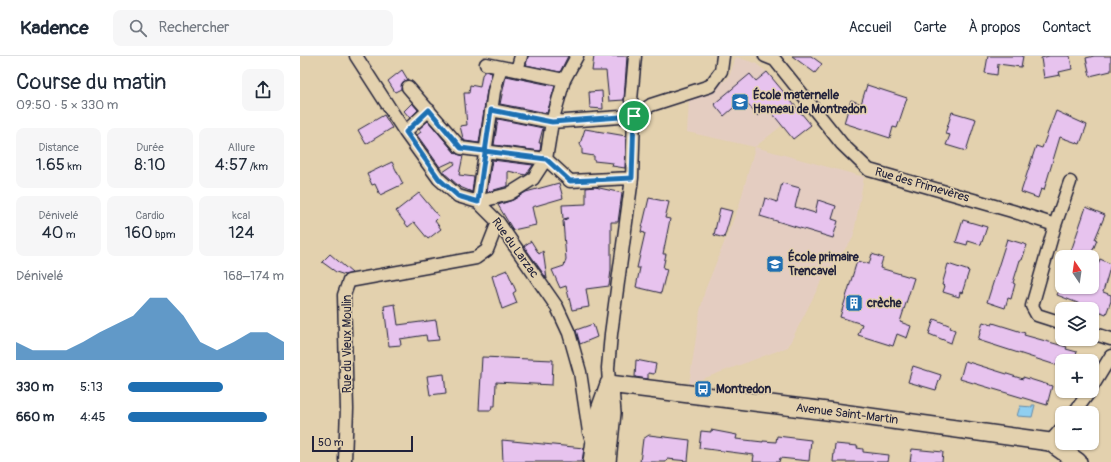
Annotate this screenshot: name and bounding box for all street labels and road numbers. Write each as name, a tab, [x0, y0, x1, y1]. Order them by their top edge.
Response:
street label: Rue des Primevères	[873, 164, 972, 206]
street label: Rue du Larzac	[488, 215, 542, 281]
street label: Rue du Vieux Moulin	[340, 294, 355, 393]
street label: Avenue Saint-Martin	[795, 400, 899, 428]

